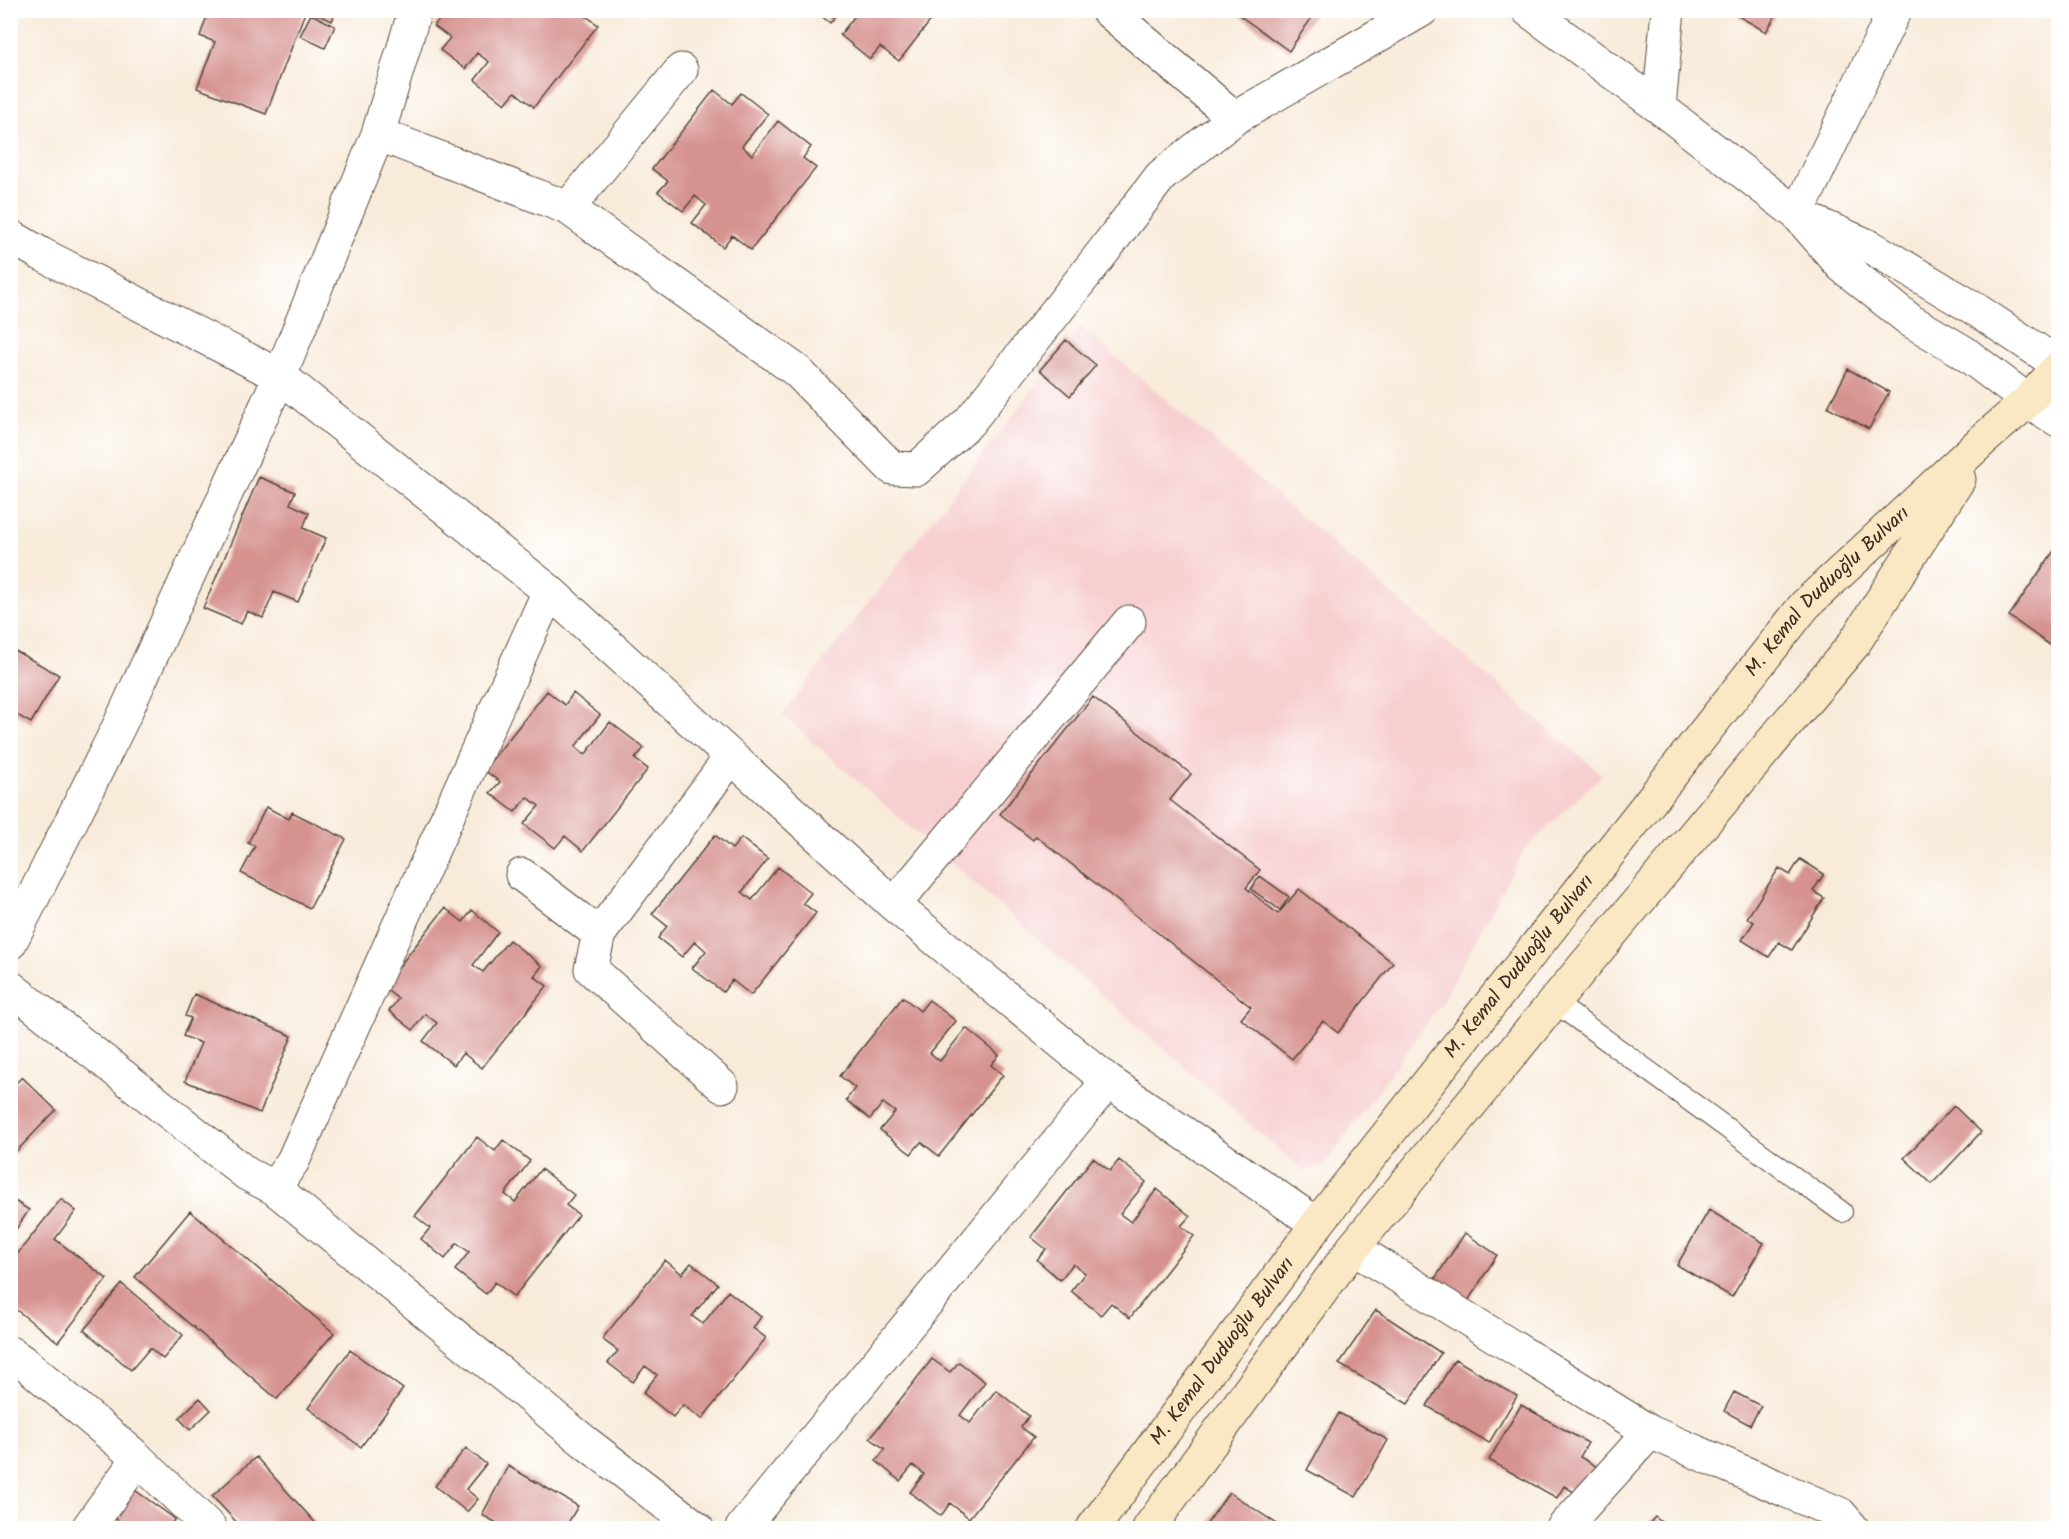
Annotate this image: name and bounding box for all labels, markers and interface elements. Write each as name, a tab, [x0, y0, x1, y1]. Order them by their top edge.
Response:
street label: M. Kemal Duduoğlu Bulvarı	[1737, 499, 1918, 685]
street label: M. Kemal Duduoğlu Bulvarı	[1437, 868, 1603, 1066]
street label: M. Kemal Duduoğlu Bulvarı	[1142, 1251, 1303, 1453]

